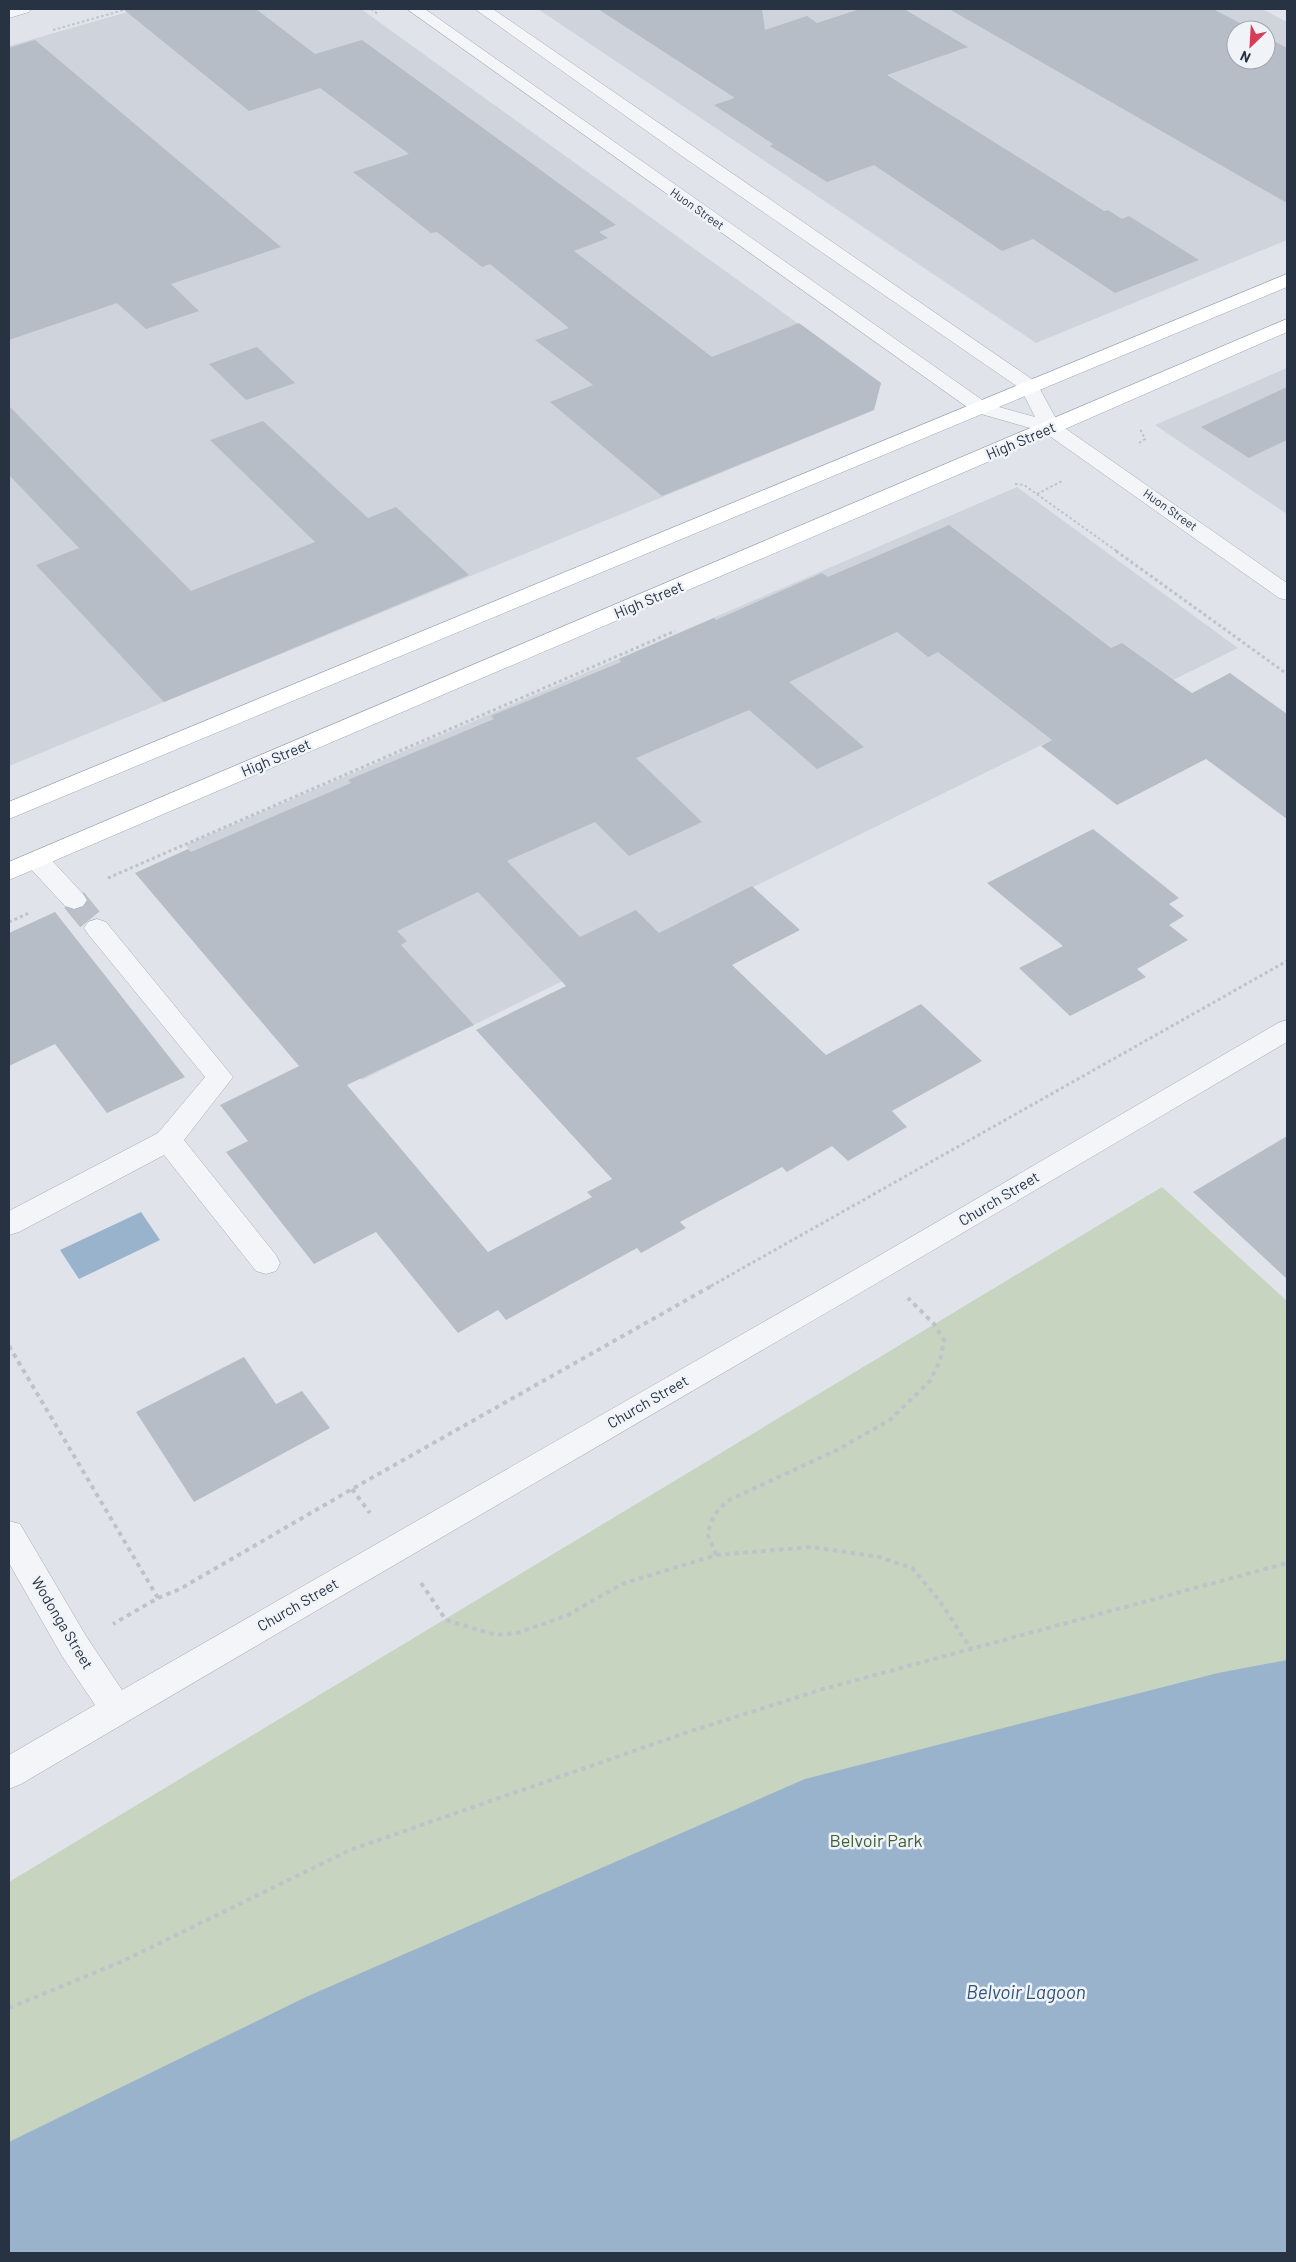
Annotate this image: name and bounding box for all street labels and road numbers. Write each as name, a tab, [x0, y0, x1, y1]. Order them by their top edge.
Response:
street label: Huon Street	[668, 185, 727, 232]
street label: High Street	[983, 417, 1058, 463]
street label: Huon Street	[1141, 486, 1200, 533]
street label: High Street	[611, 576, 686, 622]
street label: High Street	[238, 734, 313, 780]
street label: Church Street	[955, 1167, 1042, 1229]
street label: Church Street	[604, 1371, 691, 1432]
street label: Wodonga Street	[28, 1573, 98, 1672]
street label: Church Street	[254, 1574, 341, 1635]

